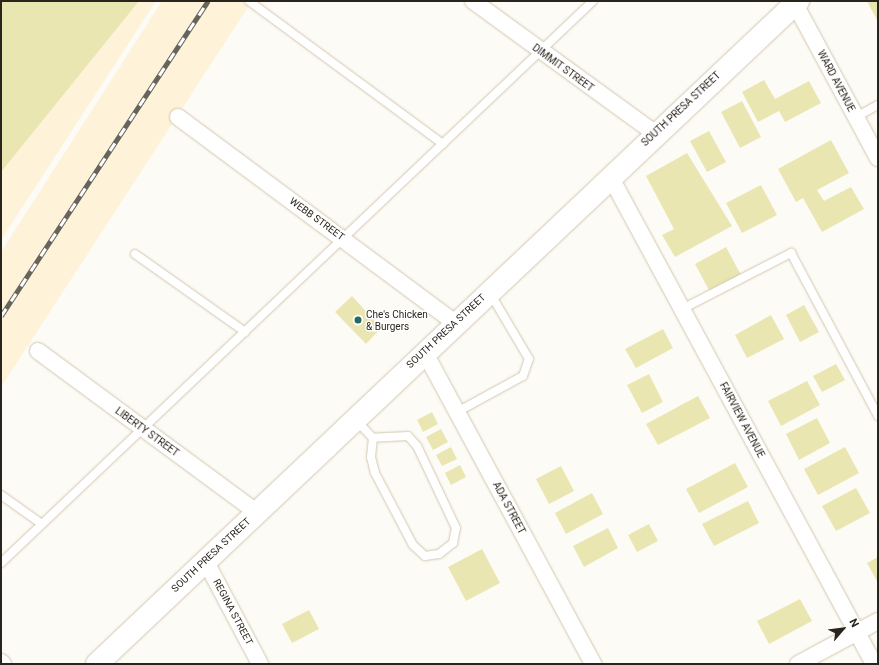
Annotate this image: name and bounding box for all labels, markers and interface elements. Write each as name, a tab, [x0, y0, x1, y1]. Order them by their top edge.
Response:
street label: DIMMIT STREET	[530, 42, 596, 94]
street label: WARD AVENUE	[815, 48, 857, 114]
street label: SOUTH PRESA STREET	[639, 69, 723, 149]
street label: WEBB STREET	[287, 195, 347, 243]
street label: SOUTH PRESA STREET	[404, 291, 488, 371]
place label: Che's Chicken & Burgers	[366, 308, 428, 332]
marker: Che's Chicken & Burgers	[353, 315, 363, 325]
street label: FAIRVIEW AVENUE	[717, 380, 767, 460]
street label: LIBERTY STREET	[113, 405, 181, 459]
street label: ADA STREET	[490, 480, 528, 536]
street label: SOUTH PRESA STREET	[169, 515, 253, 595]
street label: REGINA STREET	[211, 577, 255, 647]
north arrow	[823, 609, 863, 649]
text: N	[846, 617, 862, 630]

